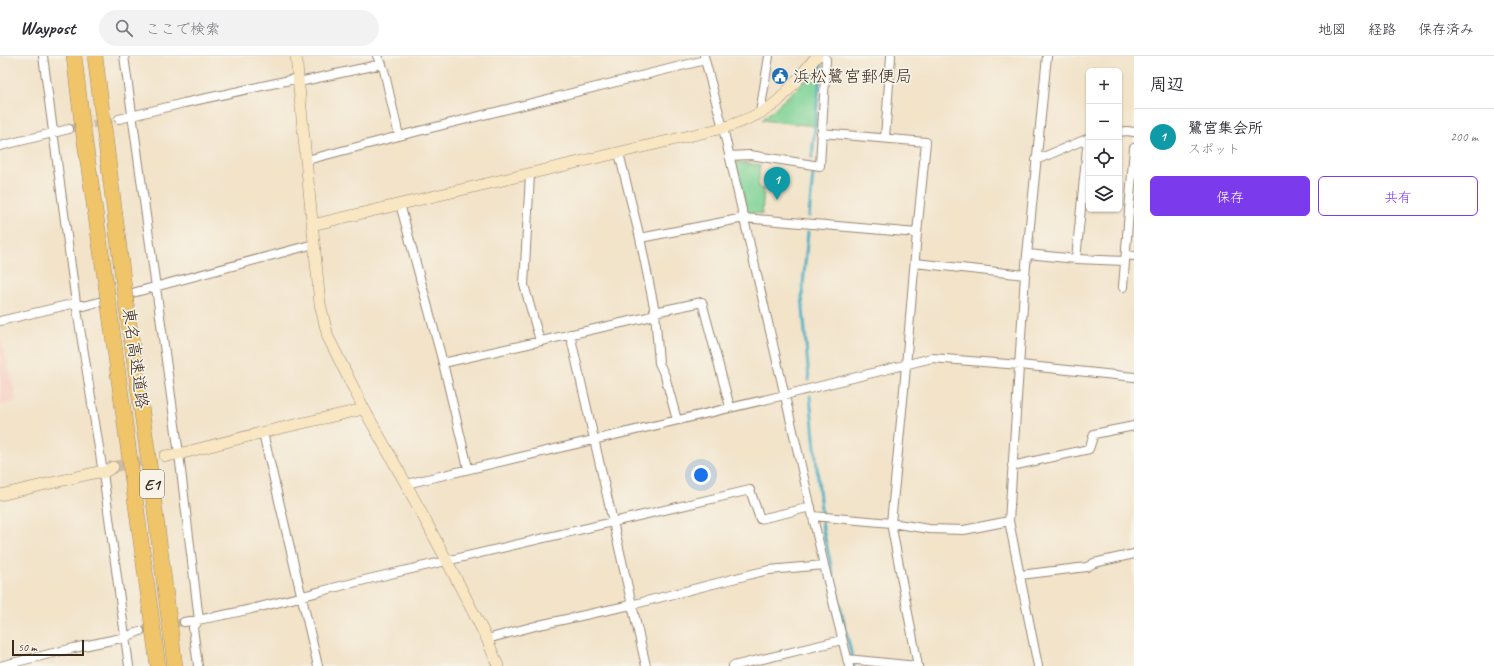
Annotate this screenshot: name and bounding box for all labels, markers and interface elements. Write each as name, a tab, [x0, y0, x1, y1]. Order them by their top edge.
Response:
search box	[99, 10, 379, 46]
text: Waypost	[20, 16, 75, 40]
icon: search	[113, 17, 135, 39]
text: ここで検索	[145, 20, 220, 39]
text: 地図	[1318, 21, 1346, 38]
text: 経路	[1368, 21, 1396, 38]
text: 保存済み	[1418, 21, 1474, 38]
public building icon: 浜松鷺宮郵便局	[770, 66, 790, 86]
place label: 浜松鷺宮郵便局	[793, 66, 912, 87]
map controls	[1086, 68, 1122, 212]
button: +	[1086, 68, 1122, 104]
text: 周辺	[1150, 74, 1184, 95]
button: −	[1086, 104, 1122, 140]
text: 鷺宮集会所	[1188, 119, 1263, 138]
text: 1	[1160, 129, 1166, 145]
text: 200 m	[1450, 129, 1478, 145]
button: locate	[1086, 140, 1122, 176]
text: スポット	[1188, 141, 1240, 157]
pin: 1	[764, 167, 790, 200]
button: layers	[1086, 176, 1122, 212]
button: 保存	[1150, 176, 1310, 216]
button: 共有	[1318, 176, 1478, 216]
street label: 東名高速道路	[118, 306, 153, 410]
your location	[691, 465, 711, 485]
road number: E1	[140, 470, 164, 498]
scale bar	[12, 638, 84, 657]
text: 50 m	[18, 640, 37, 654]

